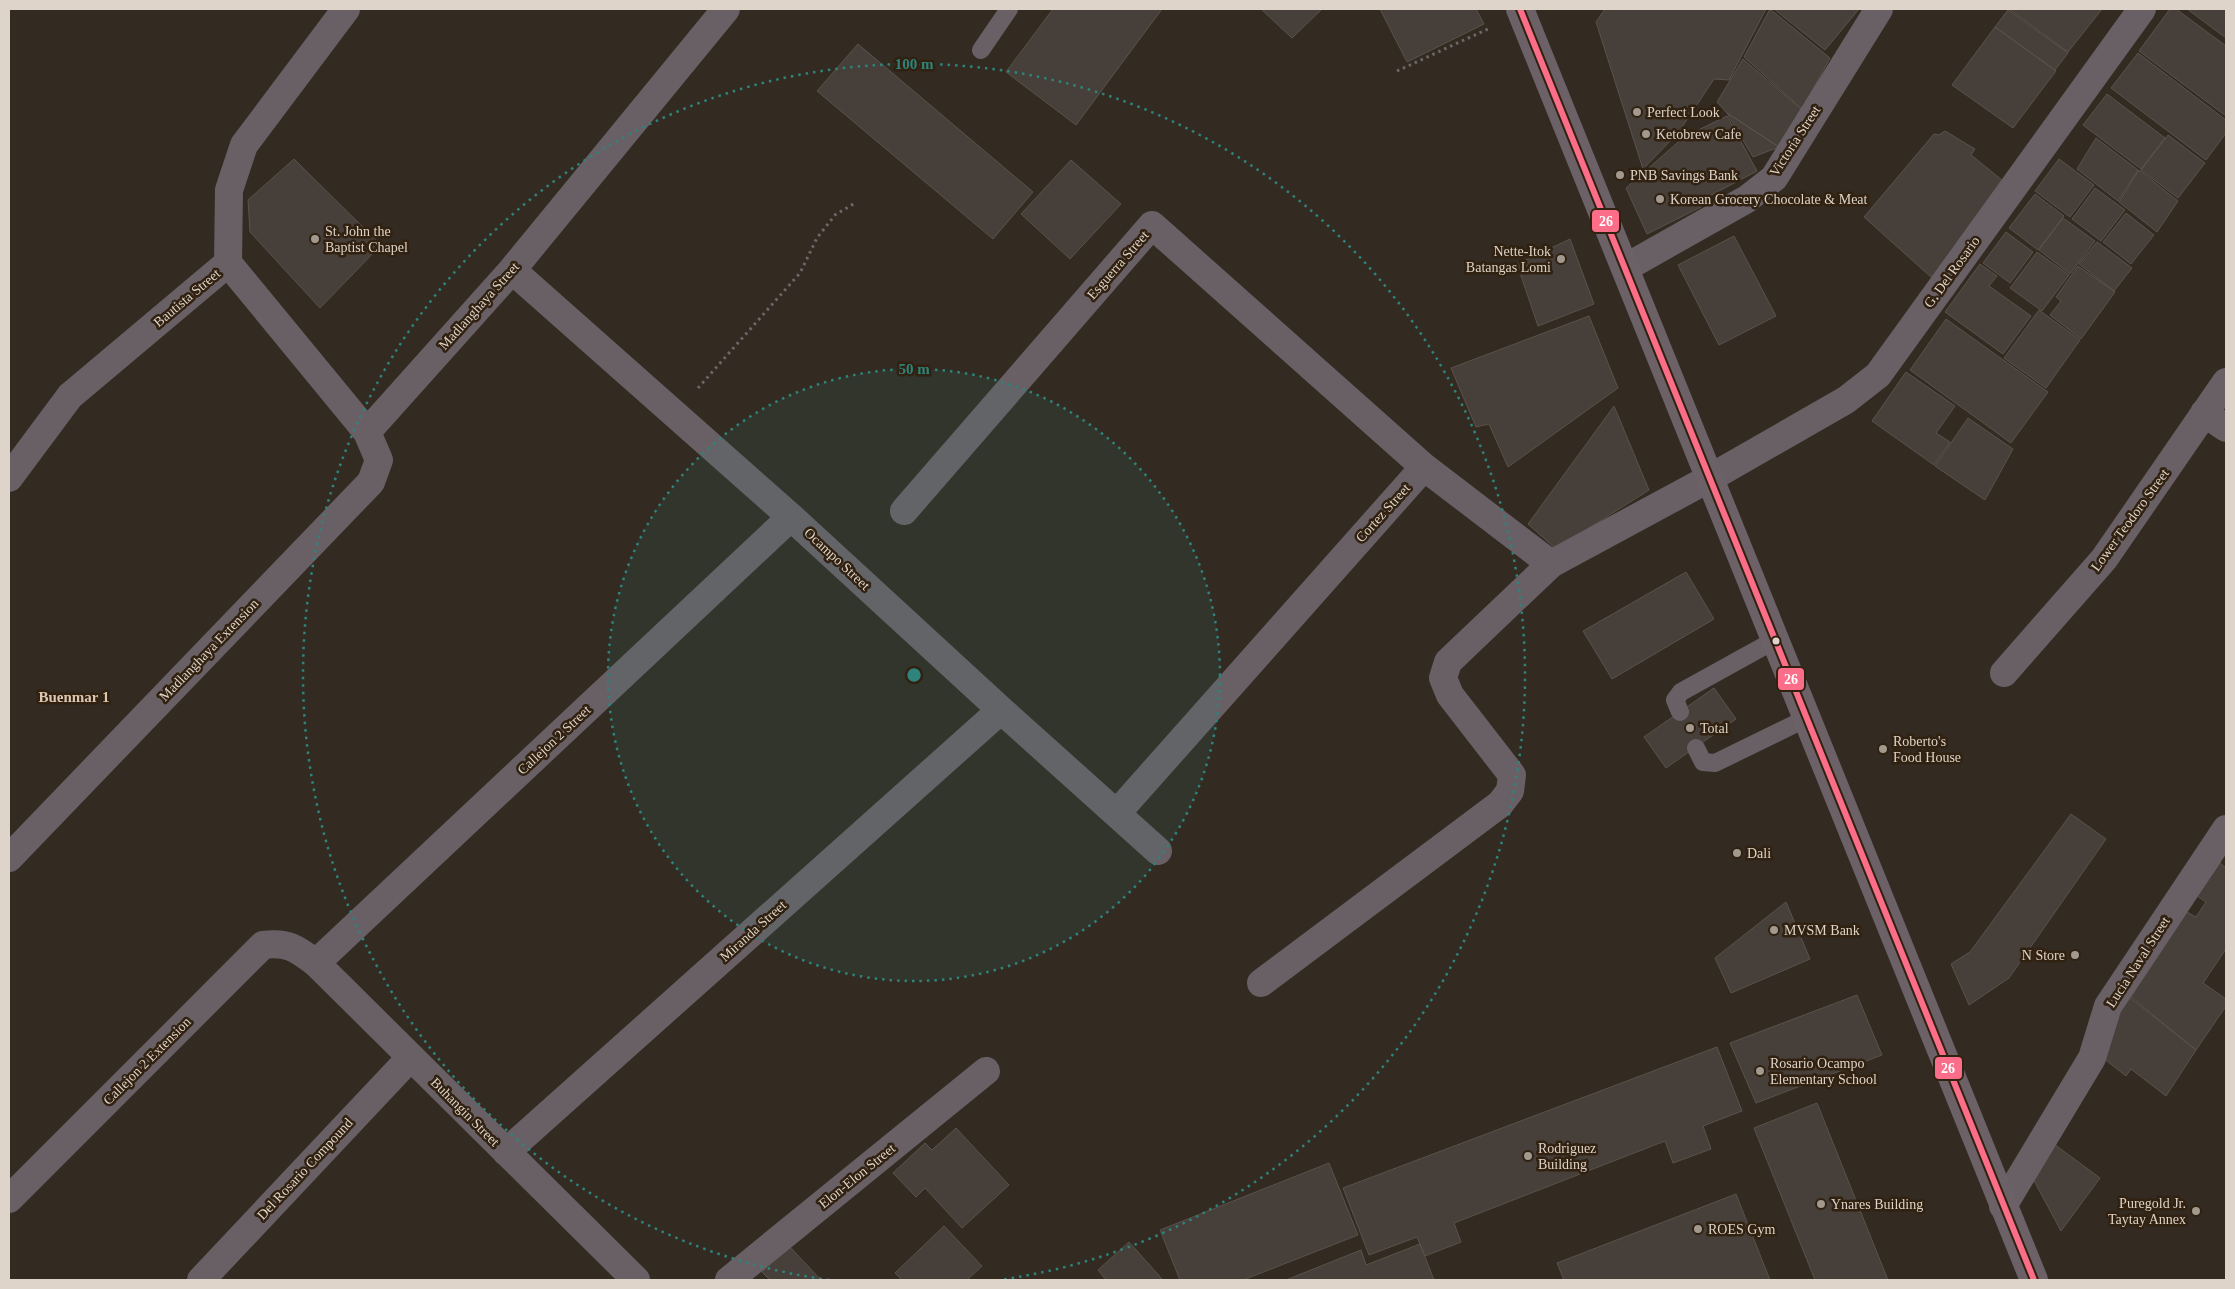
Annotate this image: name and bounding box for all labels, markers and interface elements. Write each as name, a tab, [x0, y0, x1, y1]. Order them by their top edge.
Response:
text: 100 m	[895, 56, 934, 72]
street label: Victoria Street	[1767, 103, 1823, 179]
place label: Perfect Look	[1647, 105, 1720, 120]
marker: Perfect Look	[1631, 106, 1643, 118]
place label: Ketobrew Cafe	[1656, 127, 1741, 142]
marker: Ketobrew Cafe	[1640, 128, 1652, 140]
place label: PNB Savings Bank	[1630, 168, 1738, 183]
marker: PNB Savings Bank	[1614, 169, 1626, 181]
place label: Korean Grocery Chocolate & Meat	[1670, 192, 1868, 207]
marker: Korean Grocery Chocolate & Meat	[1654, 193, 1666, 205]
line badge: 26	[1591, 209, 1620, 233]
text: 26	[1599, 214, 1613, 229]
place label: St. John the Baptist Chapel	[325, 224, 408, 255]
street label: Esguerra Street	[1084, 228, 1152, 302]
marker: St. John the Baptist Chapel	[309, 233, 321, 245]
street label: G. Del Rosario	[1921, 233, 1983, 311]
place label: Nette-Itok Batangas Lomi	[1466, 244, 1551, 275]
marker: Nette-Itok Batangas Lomi	[1555, 253, 1567, 265]
street label: Madlanghaya Street	[436, 259, 522, 353]
street label: Bautista Street	[151, 266, 223, 330]
text: 50 m	[898, 361, 930, 377]
street label: Lower Teodoro Street	[2088, 466, 2172, 574]
street label: Cortez Street	[1353, 481, 1413, 545]
street label: Ocampo Street	[801, 525, 873, 593]
street label: Madlanghaya Extension	[156, 596, 262, 704]
unlabelled marker	[1771, 636, 1781, 646]
centre of rings	[905, 666, 923, 684]
line badge: 26	[1777, 667, 1805, 691]
text: 26	[1784, 672, 1798, 687]
district label: Buenmar 1	[39, 689, 109, 705]
street label: Callejon 2 Street	[514, 702, 594, 778]
place label: Total	[1700, 721, 1729, 736]
marker: Total	[1684, 722, 1696, 734]
place label: Roberto's Food House	[1893, 734, 1961, 765]
marker: Roberto's Food House	[1877, 743, 1889, 755]
place label: Dali	[1747, 846, 1771, 861]
marker: Dali	[1731, 847, 1743, 859]
street label: Miranda Street	[717, 897, 789, 965]
street label: Lucia Naval Street	[2103, 914, 2173, 1010]
place label: MVSM Bank	[1784, 923, 1860, 938]
marker: MVSM Bank	[1768, 924, 1780, 936]
place label: N Store	[2022, 948, 2065, 963]
marker: N Store	[2069, 949, 2081, 961]
street label: Callejon 2 Extension	[100, 1014, 194, 1108]
place label: Rosario Ocampo Elementary School	[1770, 1056, 1877, 1087]
line badge: 26	[1934, 1056, 1963, 1080]
text: 26	[1941, 1061, 1955, 1076]
marker: Rosario Ocampo Elementary School	[1754, 1065, 1766, 1077]
street label: Buhangin Street	[428, 1075, 502, 1149]
street label: Del Rosario Compound	[254, 1115, 356, 1223]
street label: Elon-Elon Street	[816, 1141, 898, 1211]
place label: Rodriguez Building	[1538, 1141, 1596, 1172]
marker: Rodriguez Building	[1522, 1150, 1534, 1162]
place label: Puregold Jr. Taytay Annex	[2108, 1196, 2186, 1227]
place label: Ynares Building	[1831, 1197, 1923, 1212]
marker: Ynares Building	[1815, 1198, 1827, 1210]
marker: Puregold Jr. Taytay Annex	[2190, 1205, 2202, 1217]
place label: ROES Gym	[1708, 1222, 1775, 1237]
marker: ROES Gym	[1692, 1223, 1704, 1235]

